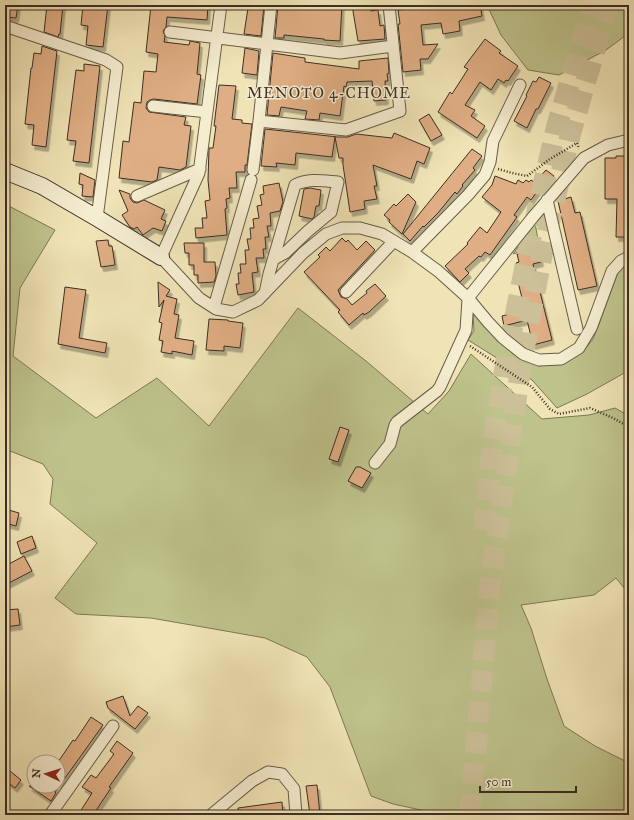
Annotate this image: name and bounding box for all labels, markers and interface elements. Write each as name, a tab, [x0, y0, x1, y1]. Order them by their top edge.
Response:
district label: MENOTO 4-CHOME	[247, 84, 411, 102]
north arrow	[26, 754, 66, 794]
text: N	[30, 768, 43, 778]
scale bar	[480, 768, 576, 794]
text: 50 m	[486, 775, 511, 789]

